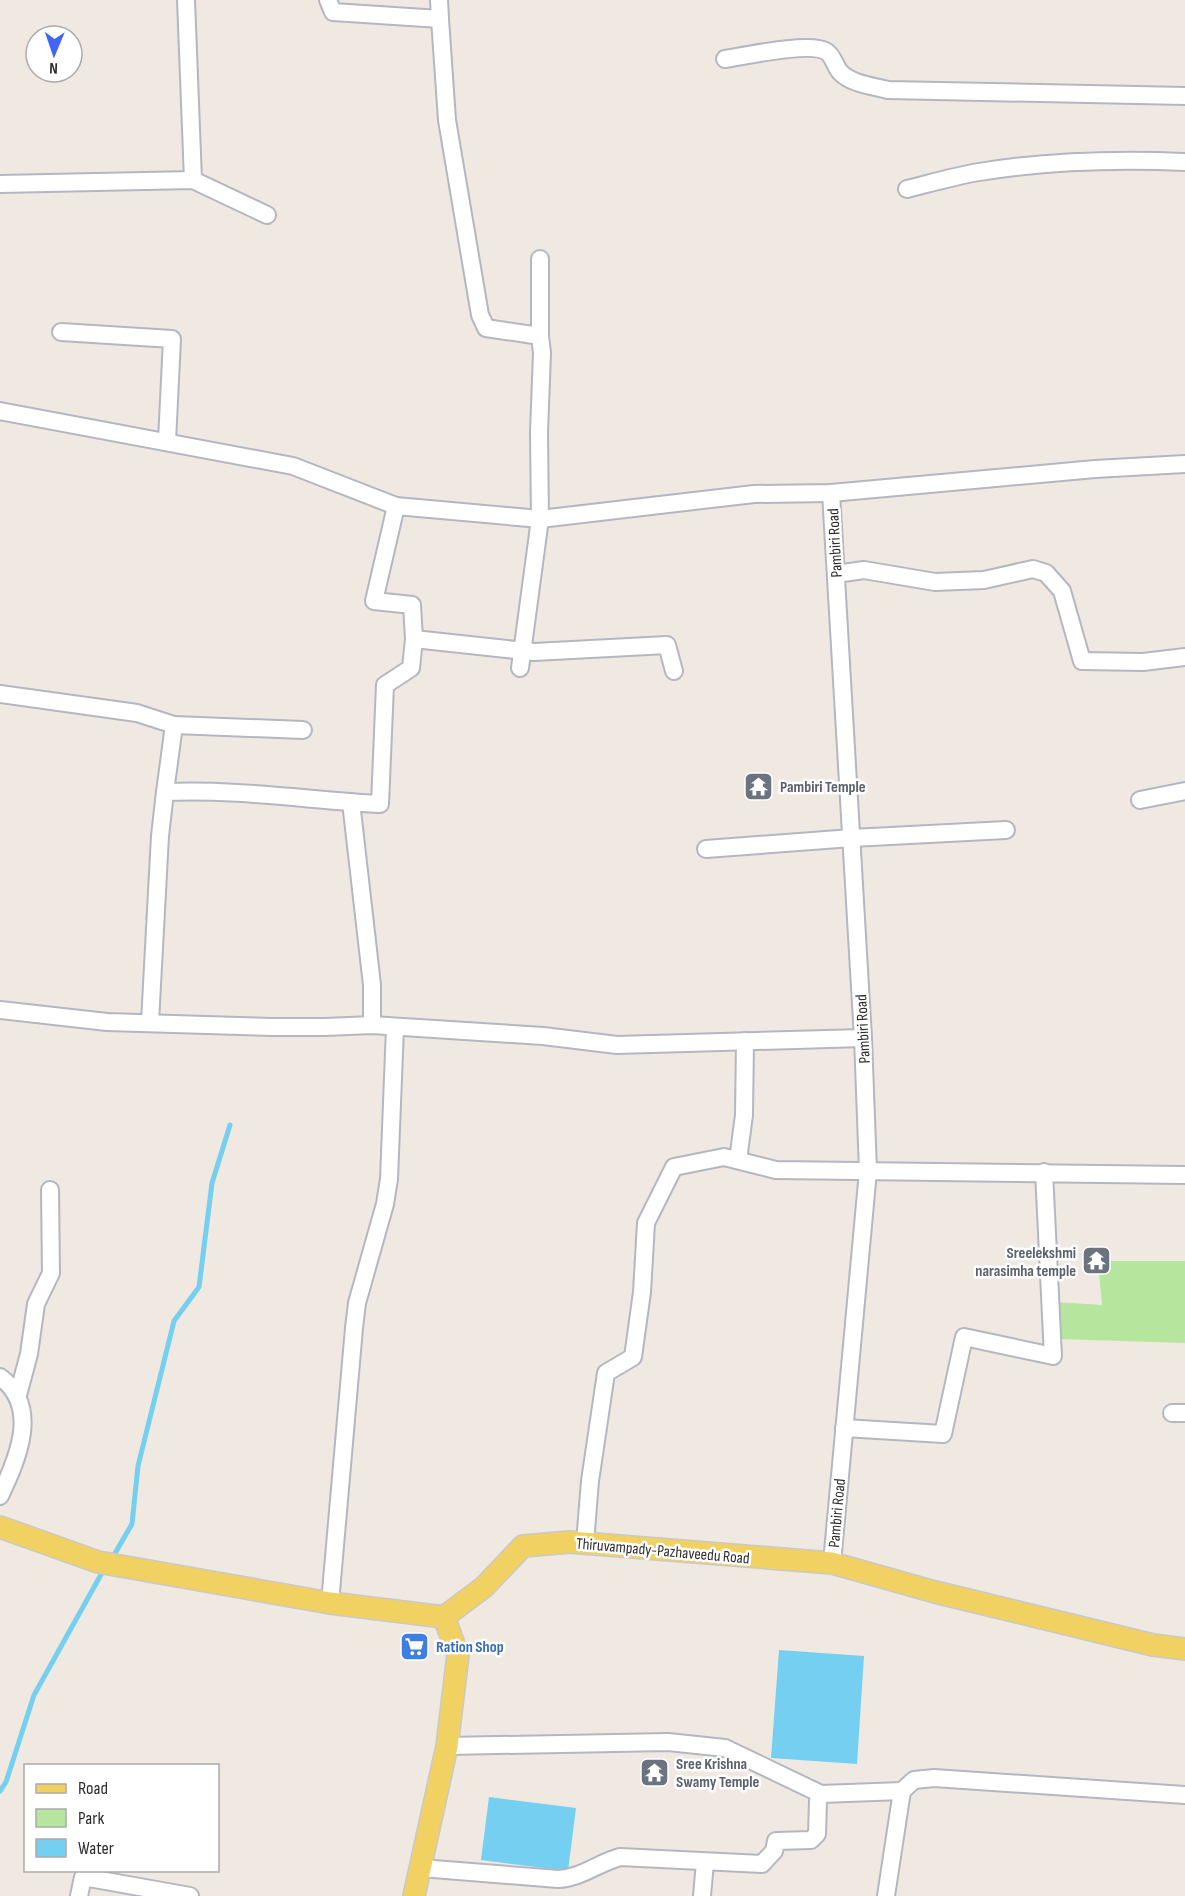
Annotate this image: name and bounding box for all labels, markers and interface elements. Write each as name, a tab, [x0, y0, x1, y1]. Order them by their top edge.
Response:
north arrow	[24, 24, 84, 84]
text: N	[49, 58, 58, 77]
street label: Pambiri Road	[824, 508, 847, 578]
temple icon: Pambiri Temple	[743, 770, 775, 802]
place label: Pambiri Temple	[780, 778, 866, 797]
street label: Pambiri Road	[852, 994, 875, 1064]
place label: Sreelekshmi narasimha temple	[975, 1244, 1076, 1281]
temple icon: Sreelekshmi narasimha temple	[1081, 1245, 1113, 1277]
street label: Pambiri Road	[825, 1478, 850, 1549]
street label: Thiruvampady-Pazhaveedu Road	[575, 1534, 750, 1569]
supermarket icon: Ration Shop	[399, 1630, 431, 1662]
place label: Ration Shop	[436, 1638, 504, 1657]
place label: Sree Krishna Swamy Temple	[676, 1755, 760, 1792]
temple icon: Sree Krishna Swamy Temple	[639, 1756, 671, 1788]
legend	[24, 1764, 219, 1872]
text: Road	[78, 1778, 108, 1799]
text: Park	[78, 1808, 104, 1829]
text: Water	[78, 1838, 114, 1859]

